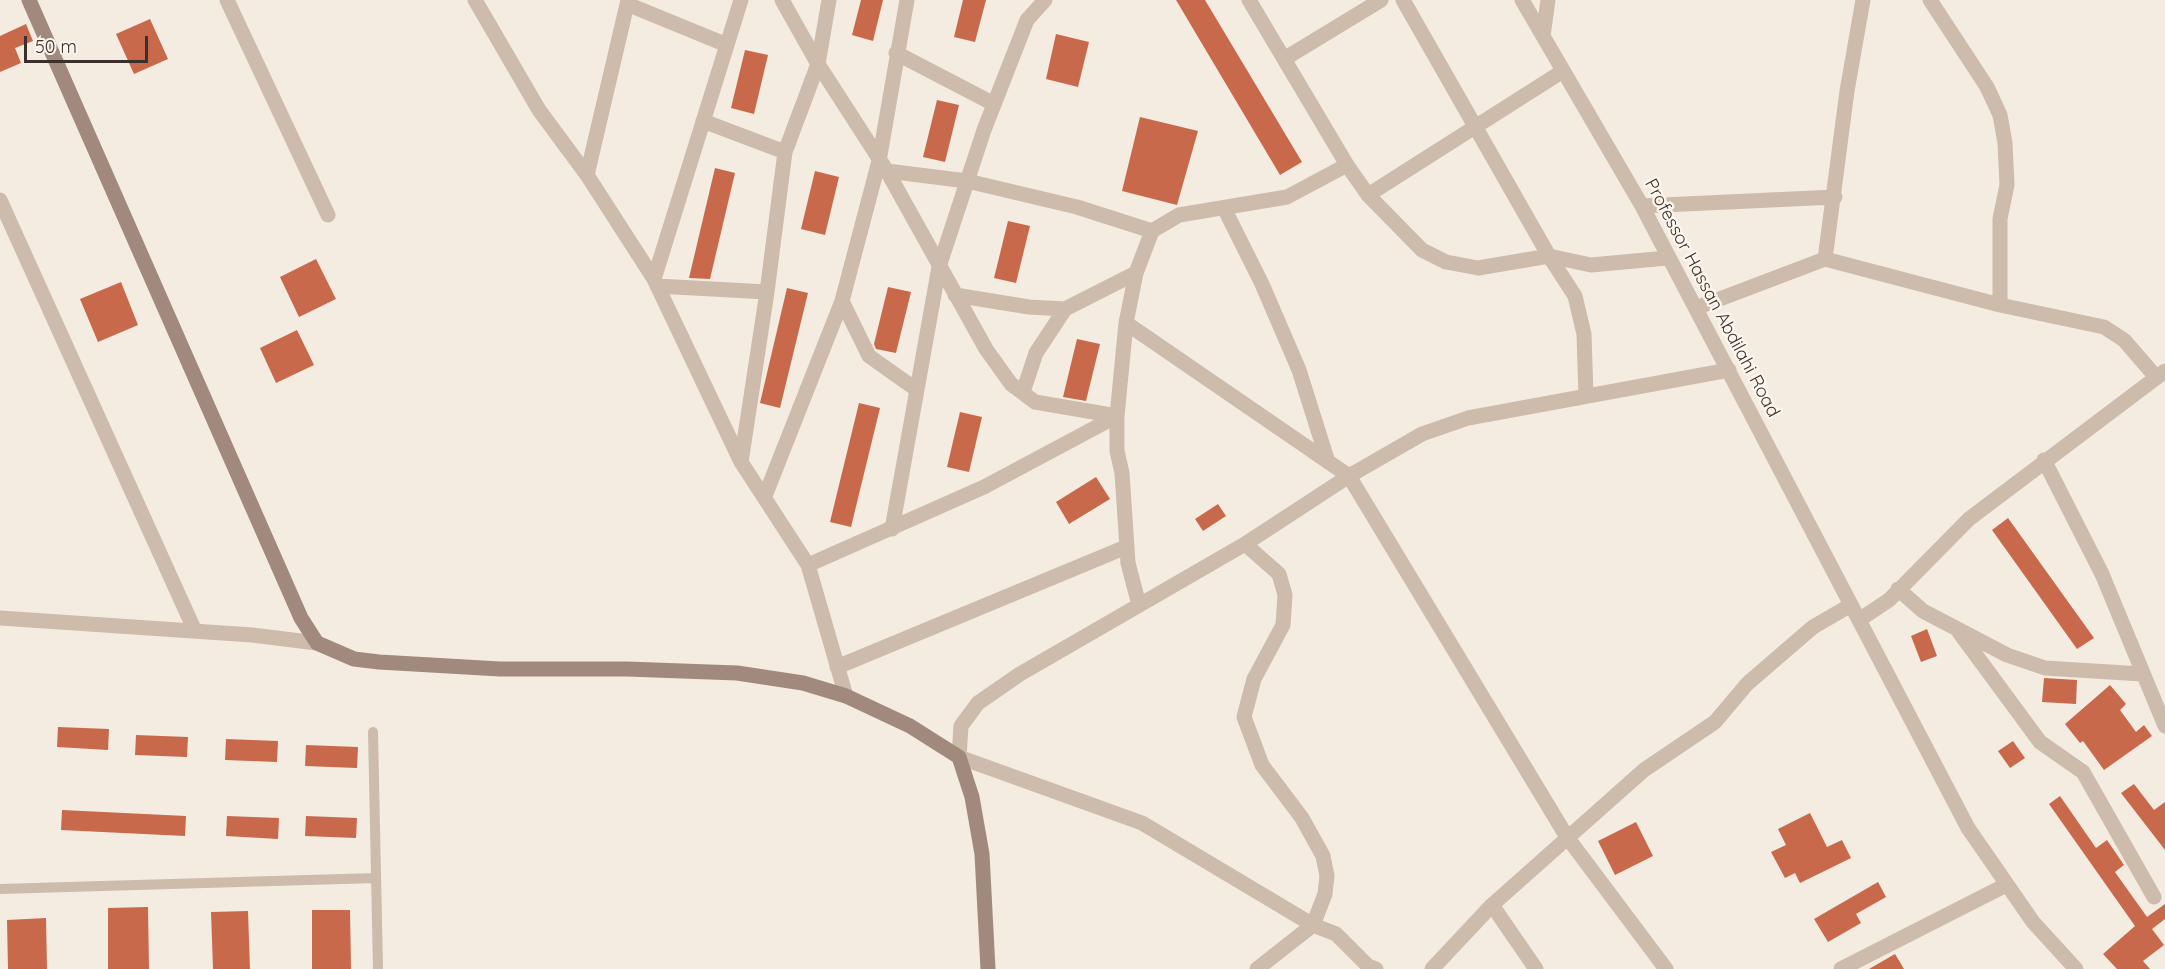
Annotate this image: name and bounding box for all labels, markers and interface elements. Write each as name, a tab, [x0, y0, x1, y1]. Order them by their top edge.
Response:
scale bar	[27, 24, 152, 62]
text: 50 m	[35, 35, 77, 58]
street label: Professor Hassan Abdilahi Road	[1640, 175, 1784, 421]

